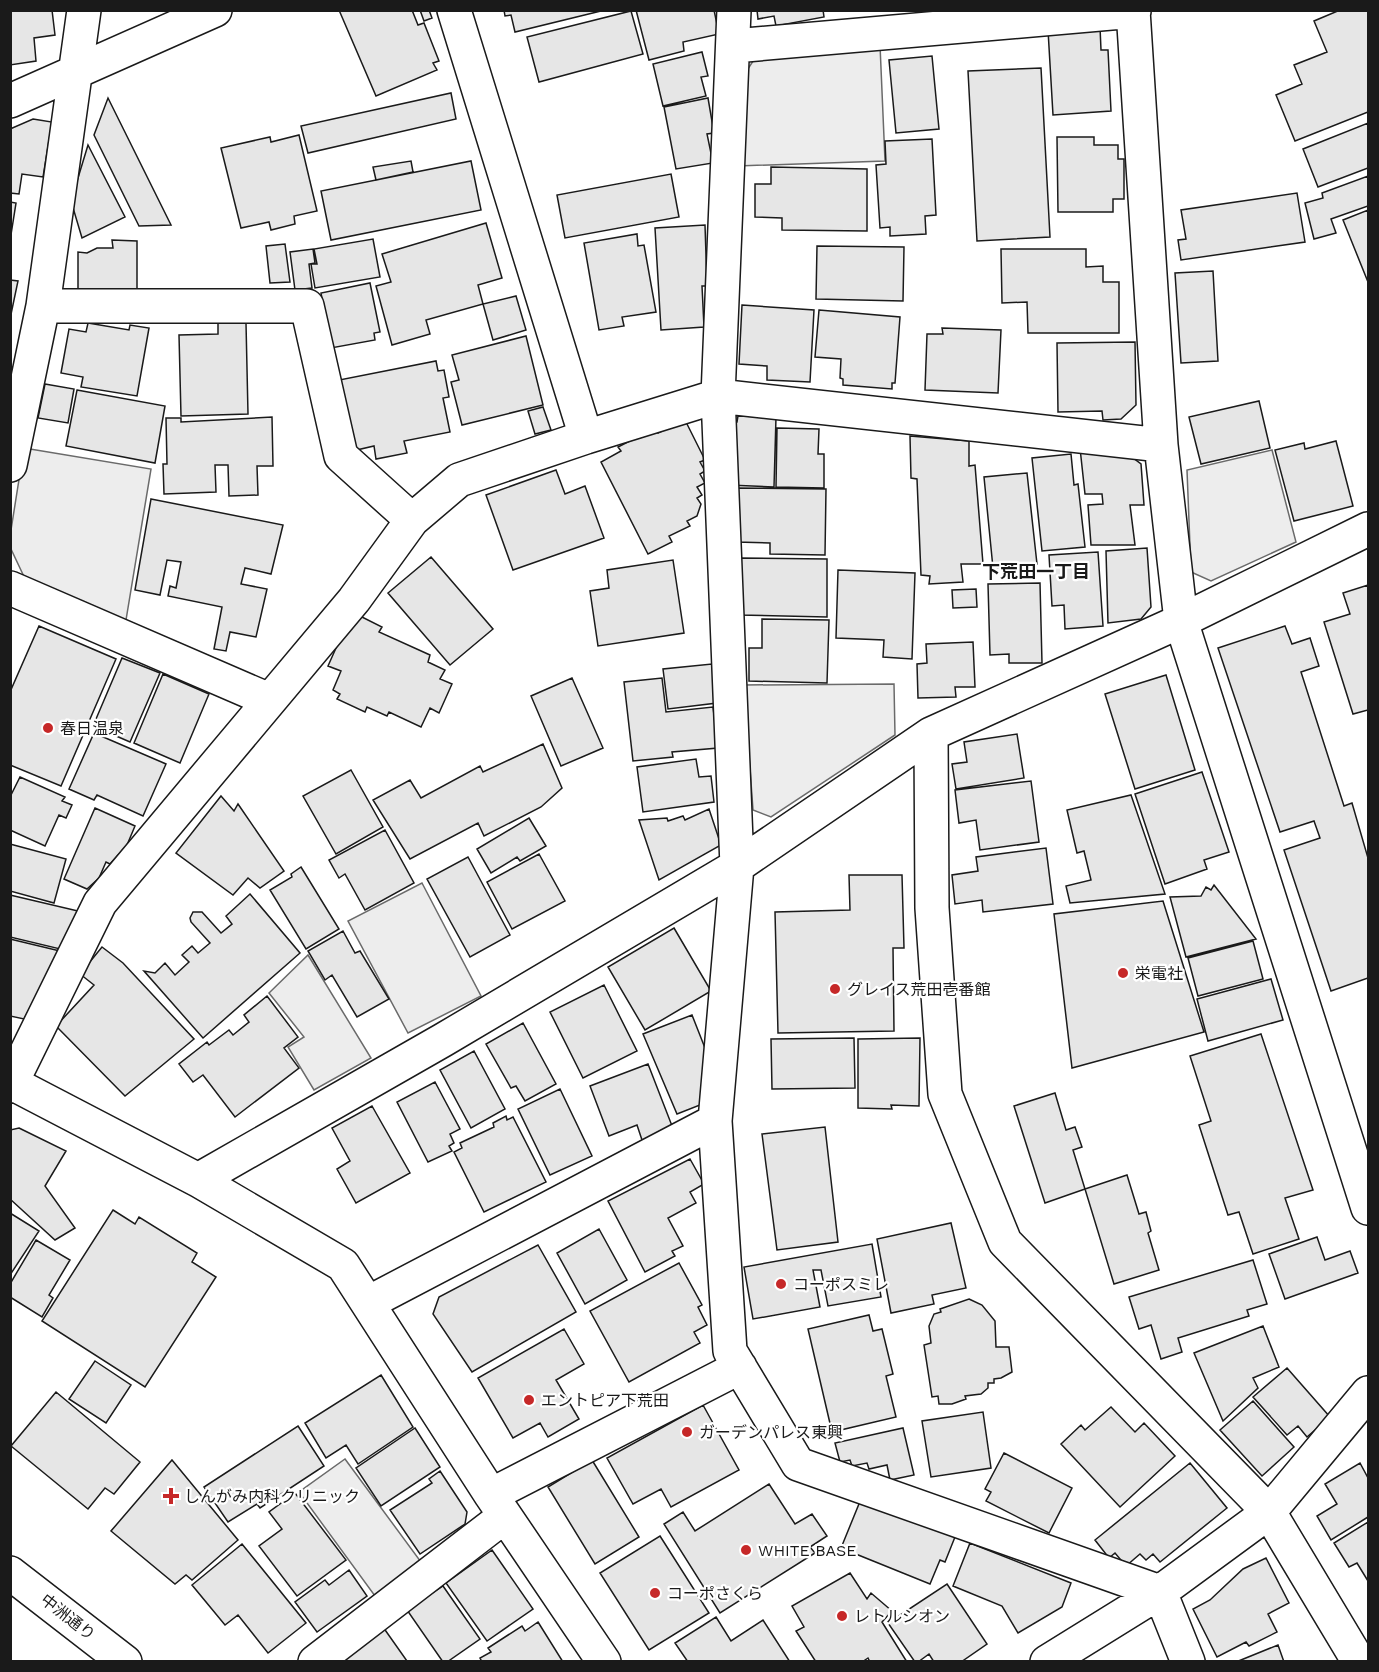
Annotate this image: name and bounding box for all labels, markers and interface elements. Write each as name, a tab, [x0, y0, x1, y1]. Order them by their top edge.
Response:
district label: 下荒田一丁目	[982, 561, 1090, 582]
place label: 春日温泉	[60, 719, 124, 738]
marker: 春日温泉	[41, 721, 55, 735]
place label: 栄電社	[1135, 964, 1183, 983]
marker: 栄電社	[1116, 966, 1130, 980]
place label: グレイス荒田壱番館	[847, 980, 991, 999]
marker: グレイス荒田壱番館	[828, 982, 842, 996]
place label: コーポスミレ	[793, 1275, 889, 1294]
marker: コーポスミレ	[774, 1277, 788, 1291]
place label: エントピア下荒田	[541, 1391, 669, 1410]
marker: エントピア下荒田	[522, 1393, 536, 1407]
place label: ガーデンパレス東興	[699, 1423, 843, 1442]
marker: ガーデンパレス東興	[680, 1425, 694, 1439]
marker: しんがみ内科クリニック	[162, 1487, 180, 1505]
place label: しんがみ内科クリニック	[184, 1487, 360, 1506]
place label: WHITE BASE	[758, 1541, 856, 1560]
marker: WHITE BASE	[739, 1543, 753, 1557]
place label: コーポさくら	[667, 1584, 763, 1603]
marker: コーポさくら	[648, 1586, 662, 1600]
street label: 中洲通り	[37, 1590, 99, 1644]
place label: レトルシオン	[854, 1607, 950, 1626]
marker: レトルシオン	[835, 1609, 849, 1623]

